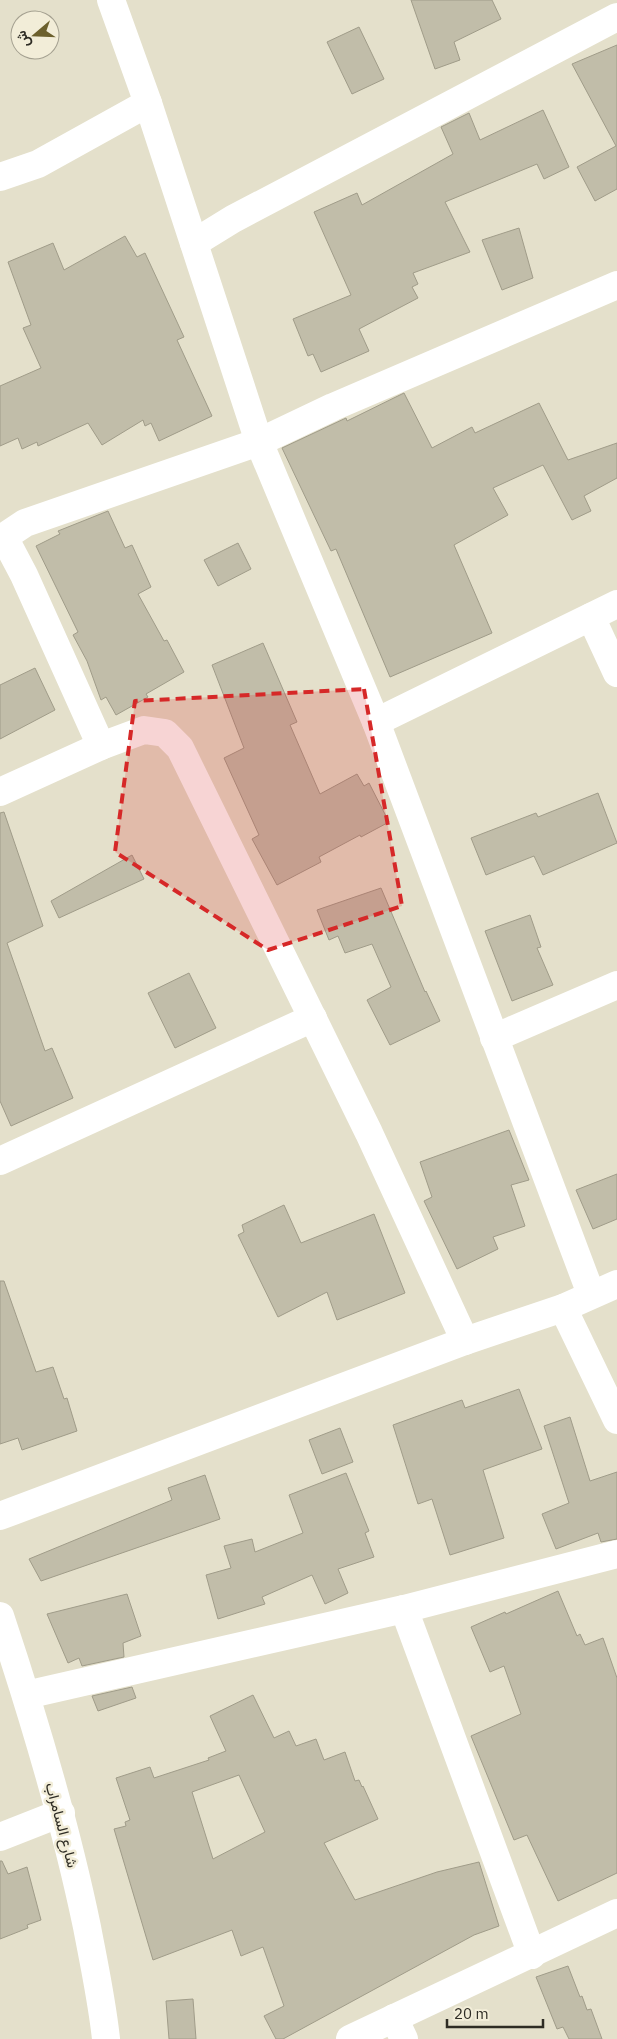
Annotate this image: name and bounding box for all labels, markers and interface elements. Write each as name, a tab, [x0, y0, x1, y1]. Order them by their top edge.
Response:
north arrow	[10, 10, 60, 60]
text: ش	[11, 28, 34, 50]
street label: شارع السامراب	[40, 1780, 83, 1870]
scale bar	[447, 1996, 543, 2028]
text: 20 m	[454, 2004, 489, 2023]

